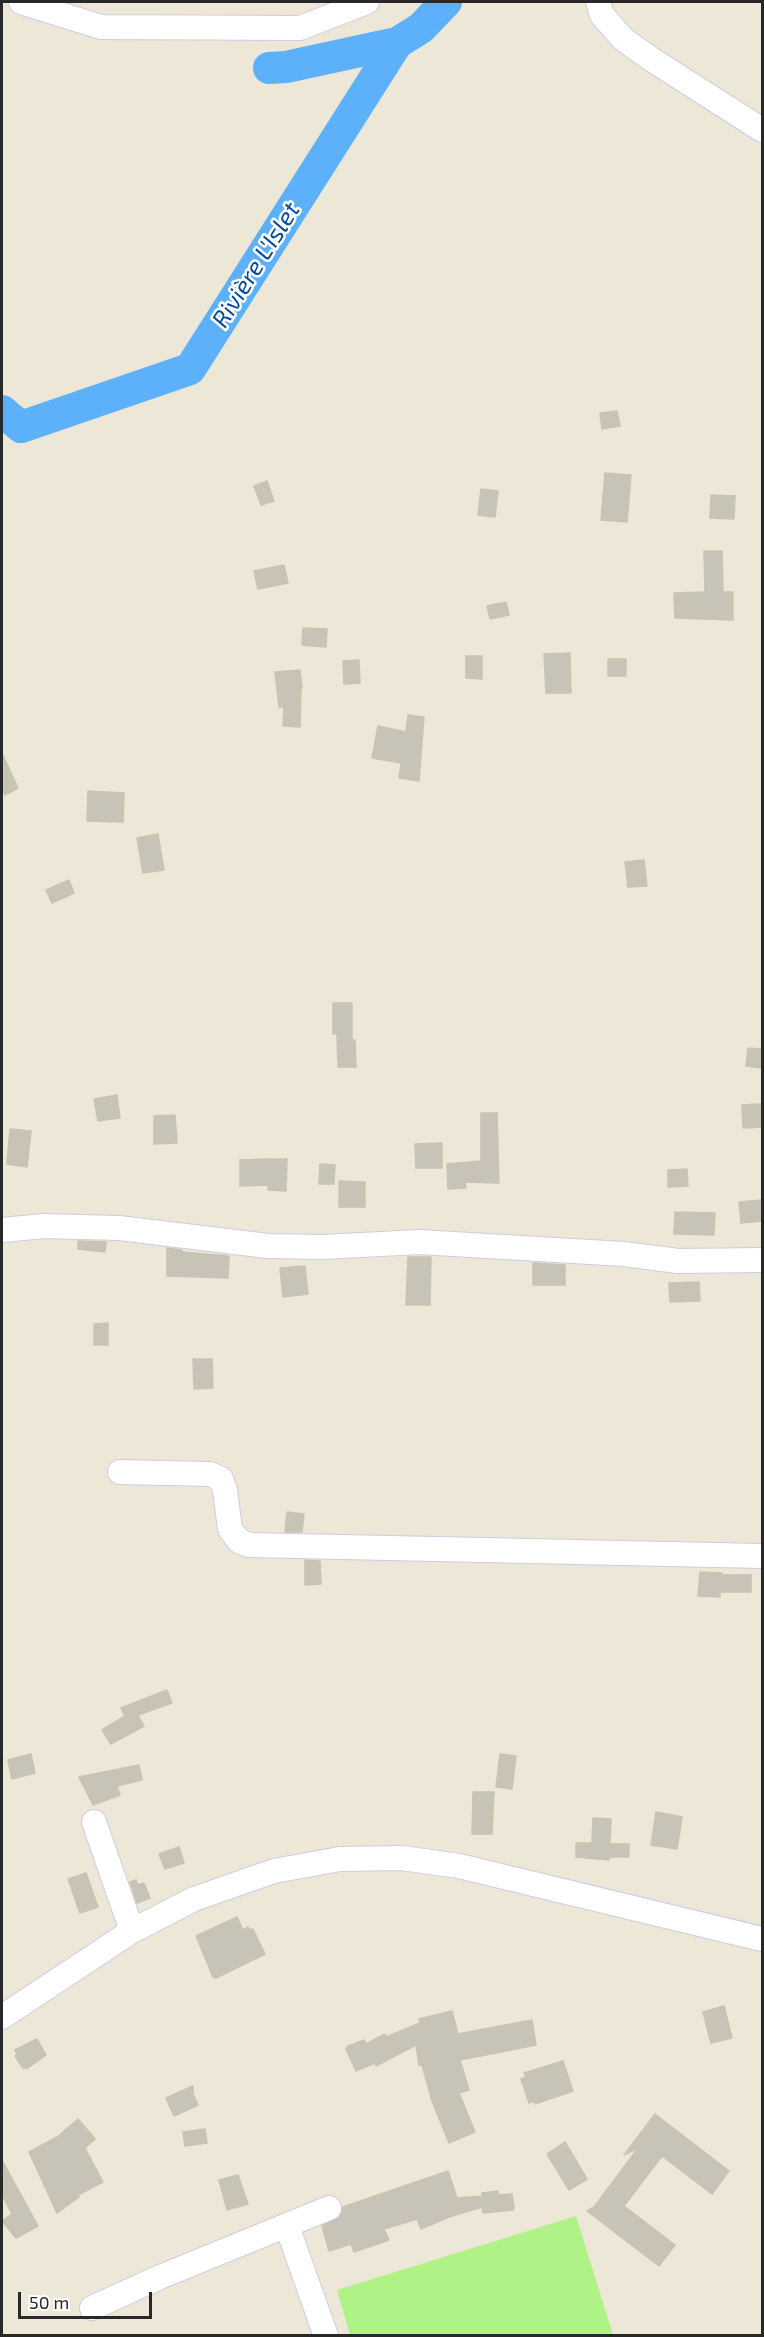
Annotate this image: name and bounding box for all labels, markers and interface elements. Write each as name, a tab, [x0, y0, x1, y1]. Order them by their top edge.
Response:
water label: Rivière L'Islet	[206, 197, 306, 333]
scale bar	[21, 2280, 154, 2318]
text: 50 m	[29, 2291, 69, 2313]

